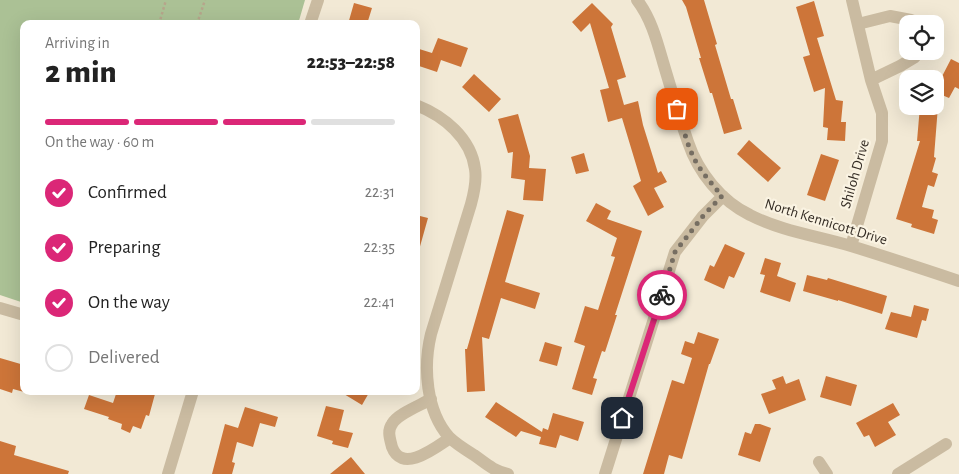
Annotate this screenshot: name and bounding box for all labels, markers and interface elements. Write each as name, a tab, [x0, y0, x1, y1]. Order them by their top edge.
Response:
map controls	[899, 15, 944, 115]
button: locate	[899, 15, 944, 60]
text: Arriving in	[45, 35, 110, 51]
text: 22:53–22:58	[307, 53, 395, 72]
text: 2 min	[45, 56, 117, 88]
button: layers	[899, 70, 944, 115]
pin	[656, 88, 698, 130]
icon: bag	[663, 95, 691, 123]
text: On the way · 60 m	[45, 134, 154, 150]
street label: Shiloh Drive	[838, 138, 872, 210]
icon: check	[45, 179, 73, 207]
text: Confirmed	[88, 183, 167, 202]
text: 22:31	[365, 184, 395, 200]
street label: North Kennicott Drive	[763, 196, 889, 248]
icon: check	[45, 234, 73, 262]
text: Preparing	[88, 238, 161, 257]
text: 22:35	[363, 239, 395, 255]
courier	[637, 270, 687, 320]
icon: bike	[648, 281, 676, 309]
icon: check	[45, 289, 73, 317]
text: On the way	[88, 293, 170, 312]
text: 22:41	[364, 294, 395, 310]
text: Delivered	[88, 348, 160, 367]
pin	[601, 397, 643, 439]
icon: home	[608, 404, 636, 432]

